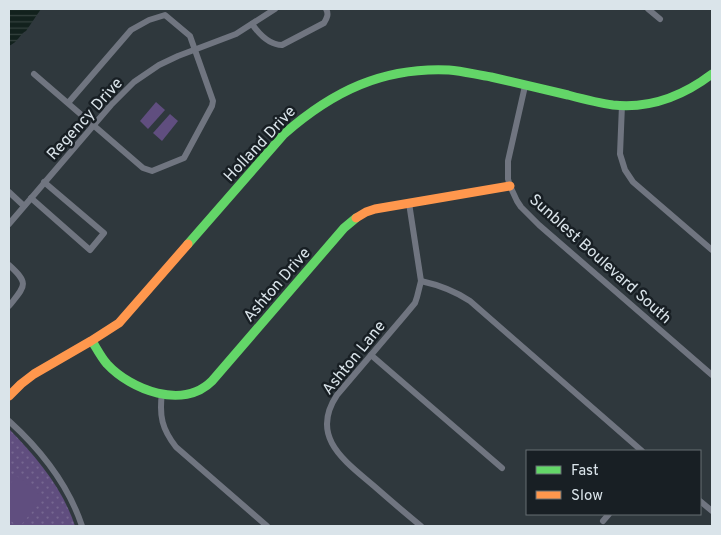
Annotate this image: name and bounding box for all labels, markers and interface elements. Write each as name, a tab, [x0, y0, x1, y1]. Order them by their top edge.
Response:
street label: Regency Drive	[43, 74, 128, 165]
street label: Holland Drive	[220, 102, 301, 187]
street label: Sunblest Boulevard South	[524, 190, 675, 329]
street label: Ashton Drive	[240, 244, 315, 327]
street label: Ashton Lane	[318, 317, 391, 400]
legend	[526, 450, 701, 515]
text: Fast	[571, 462, 599, 481]
text: Slow	[571, 487, 603, 506]

